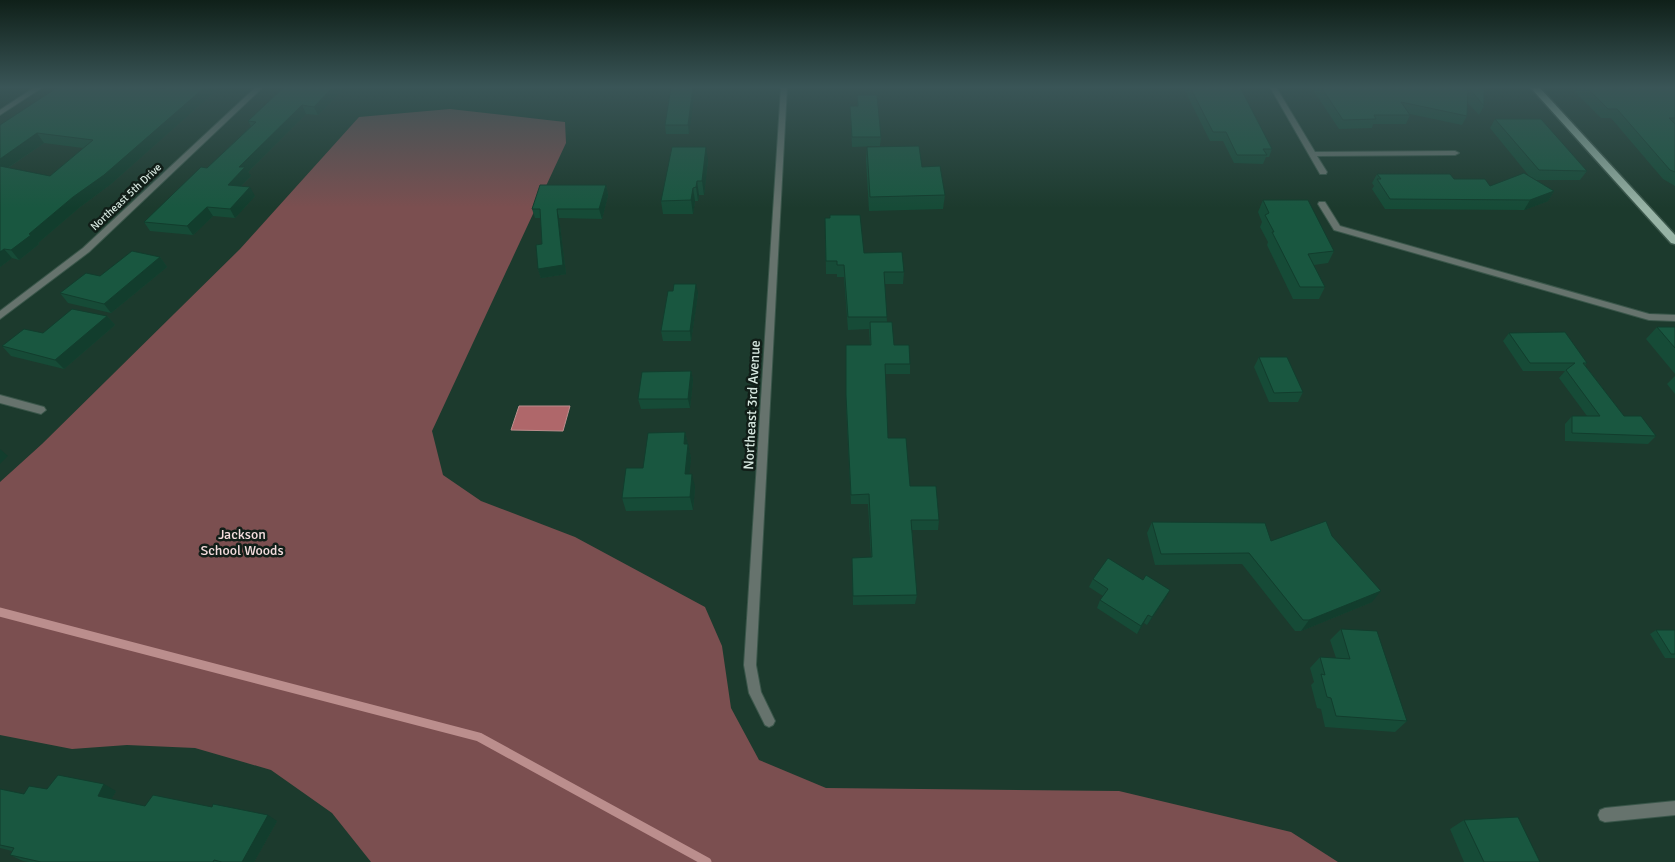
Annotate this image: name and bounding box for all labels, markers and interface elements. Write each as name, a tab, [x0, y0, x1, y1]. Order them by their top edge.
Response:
street label: Northeast 5th Drive	[88, 161, 164, 233]
street label: Northeast 3rd Avenue	[740, 340, 764, 470]
park label: Jackson School Woods	[200, 526, 284, 559]

